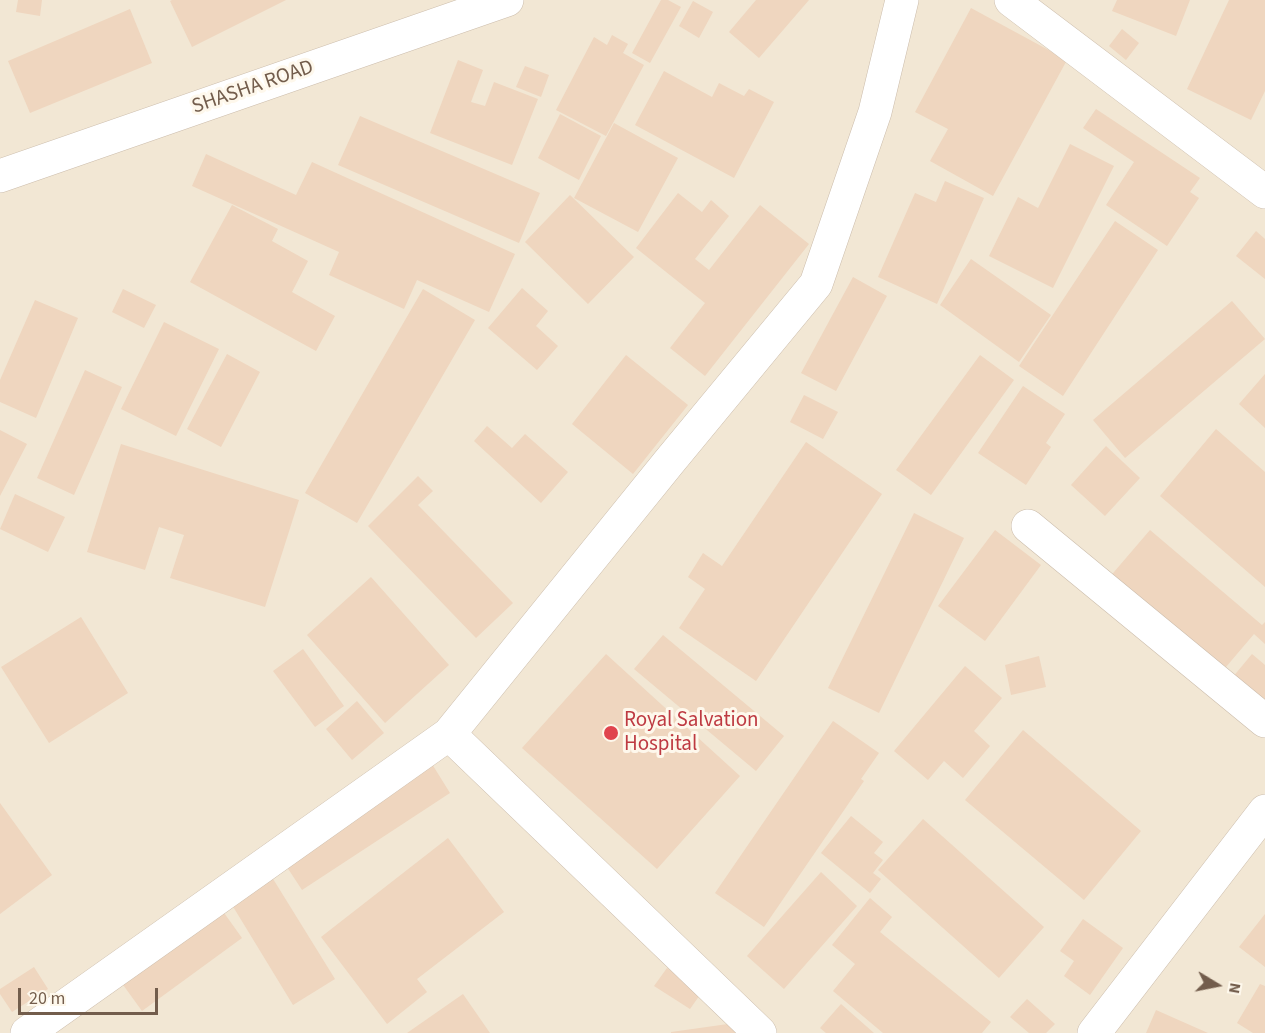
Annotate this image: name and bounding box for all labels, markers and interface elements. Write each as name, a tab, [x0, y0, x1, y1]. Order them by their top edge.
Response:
street label: SHASHA ROAD	[189, 55, 317, 121]
place label: Royal Salvation Hospital	[624, 708, 759, 758]
marker: Royal Salvation Hospital	[602, 724, 620, 742]
north arrow	[1187, 955, 1247, 1015]
scale bar	[21, 976, 160, 1014]
text: N	[1223, 981, 1246, 995]
text: 20 m	[29, 986, 65, 1011]

